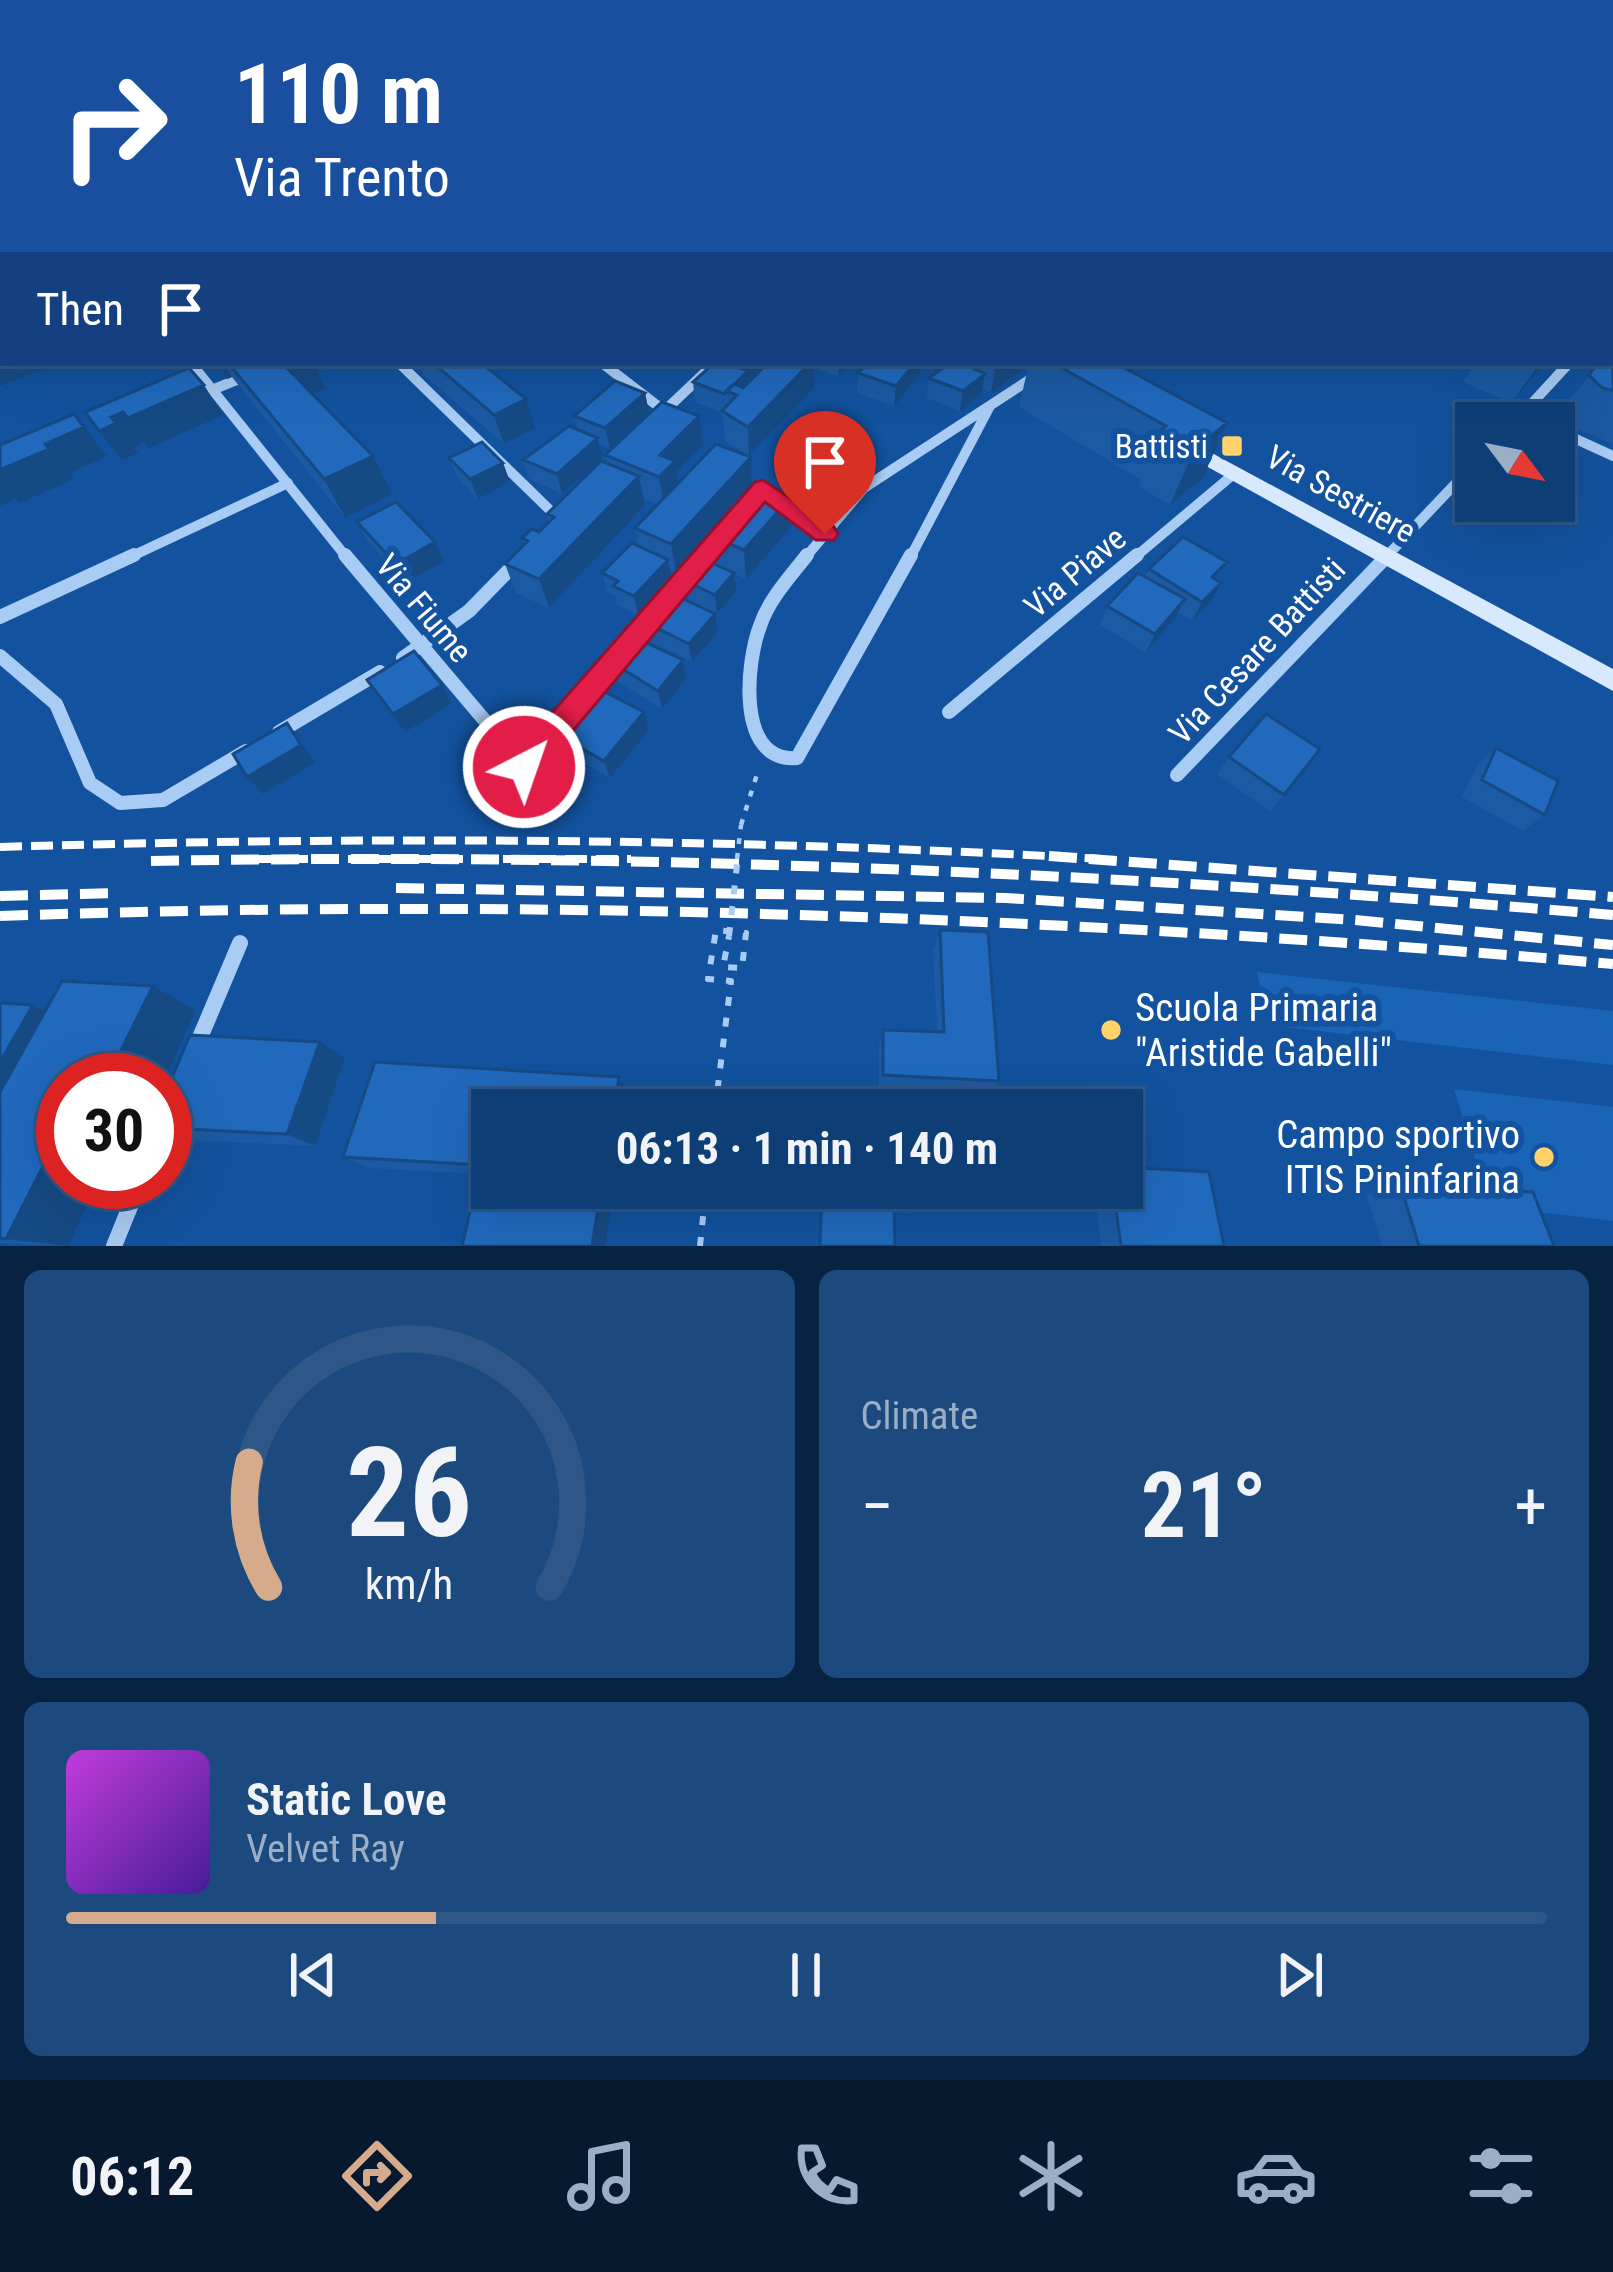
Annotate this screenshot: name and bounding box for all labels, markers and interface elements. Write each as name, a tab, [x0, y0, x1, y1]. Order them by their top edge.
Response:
text: 110 m	[234, 45, 443, 144]
icon: right	[36, 48, 192, 204]
text: Via Trento	[234, 146, 450, 209]
icon: arrive	[148, 276, 214, 342]
text: Then	[36, 283, 124, 336]
north arrow	[1455, 402, 1575, 522]
map controls	[1455, 402, 1575, 522]
pin	[774, 411, 876, 534]
place label: Battisti	[1115, 427, 1208, 466]
icon: arrive	[792, 429, 858, 495]
marker: Battisti	[1219, 433, 1245, 459]
street label: Via Sestriere	[1259, 437, 1423, 551]
street label: Via Piave	[1016, 518, 1134, 626]
street label: Via Fiume	[368, 546, 480, 670]
street label: Via Cesare Battisti	[1161, 550, 1353, 752]
position arrow	[461, 704, 587, 830]
place label: Scuola Primaria "Aristide Gabelli"	[1135, 985, 1392, 1076]
marker: Scuola Primaria "Aristide Gabelli"	[1098, 1017, 1124, 1043]
speed limit sign: 30	[36, 1053, 192, 1209]
place label: Campo sportivo ITIS Pininfarina	[1276, 1112, 1520, 1203]
text: 06:13 · 1 min · 140 m	[616, 1122, 998, 1175]
marker: Campo sportivo ITIS Pininfarina	[1531, 1144, 1557, 1170]
text: Climate	[861, 1393, 978, 1439]
text: 26	[346, 1420, 472, 1566]
text: 21°	[1141, 1454, 1267, 1559]
text: −	[861, 1468, 894, 1545]
text: +	[1514, 1468, 1547, 1545]
text: km/h	[365, 1559, 453, 1609]
text: Static Love	[246, 1773, 447, 1826]
text: Velvet Ray	[246, 1826, 405, 1872]
icon: previous	[280, 1942, 346, 2008]
icon: pause	[773, 1942, 839, 2008]
icon: next	[1267, 1942, 1333, 2008]
icon: directions	[335, 2134, 419, 2218]
icon: music	[560, 2134, 644, 2218]
icon: phone	[784, 2134, 868, 2218]
icon: climate	[1009, 2134, 1093, 2218]
icon: car	[1234, 2134, 1318, 2218]
icon: filters	[1459, 2134, 1543, 2218]
text: 06:12	[70, 2145, 194, 2208]

